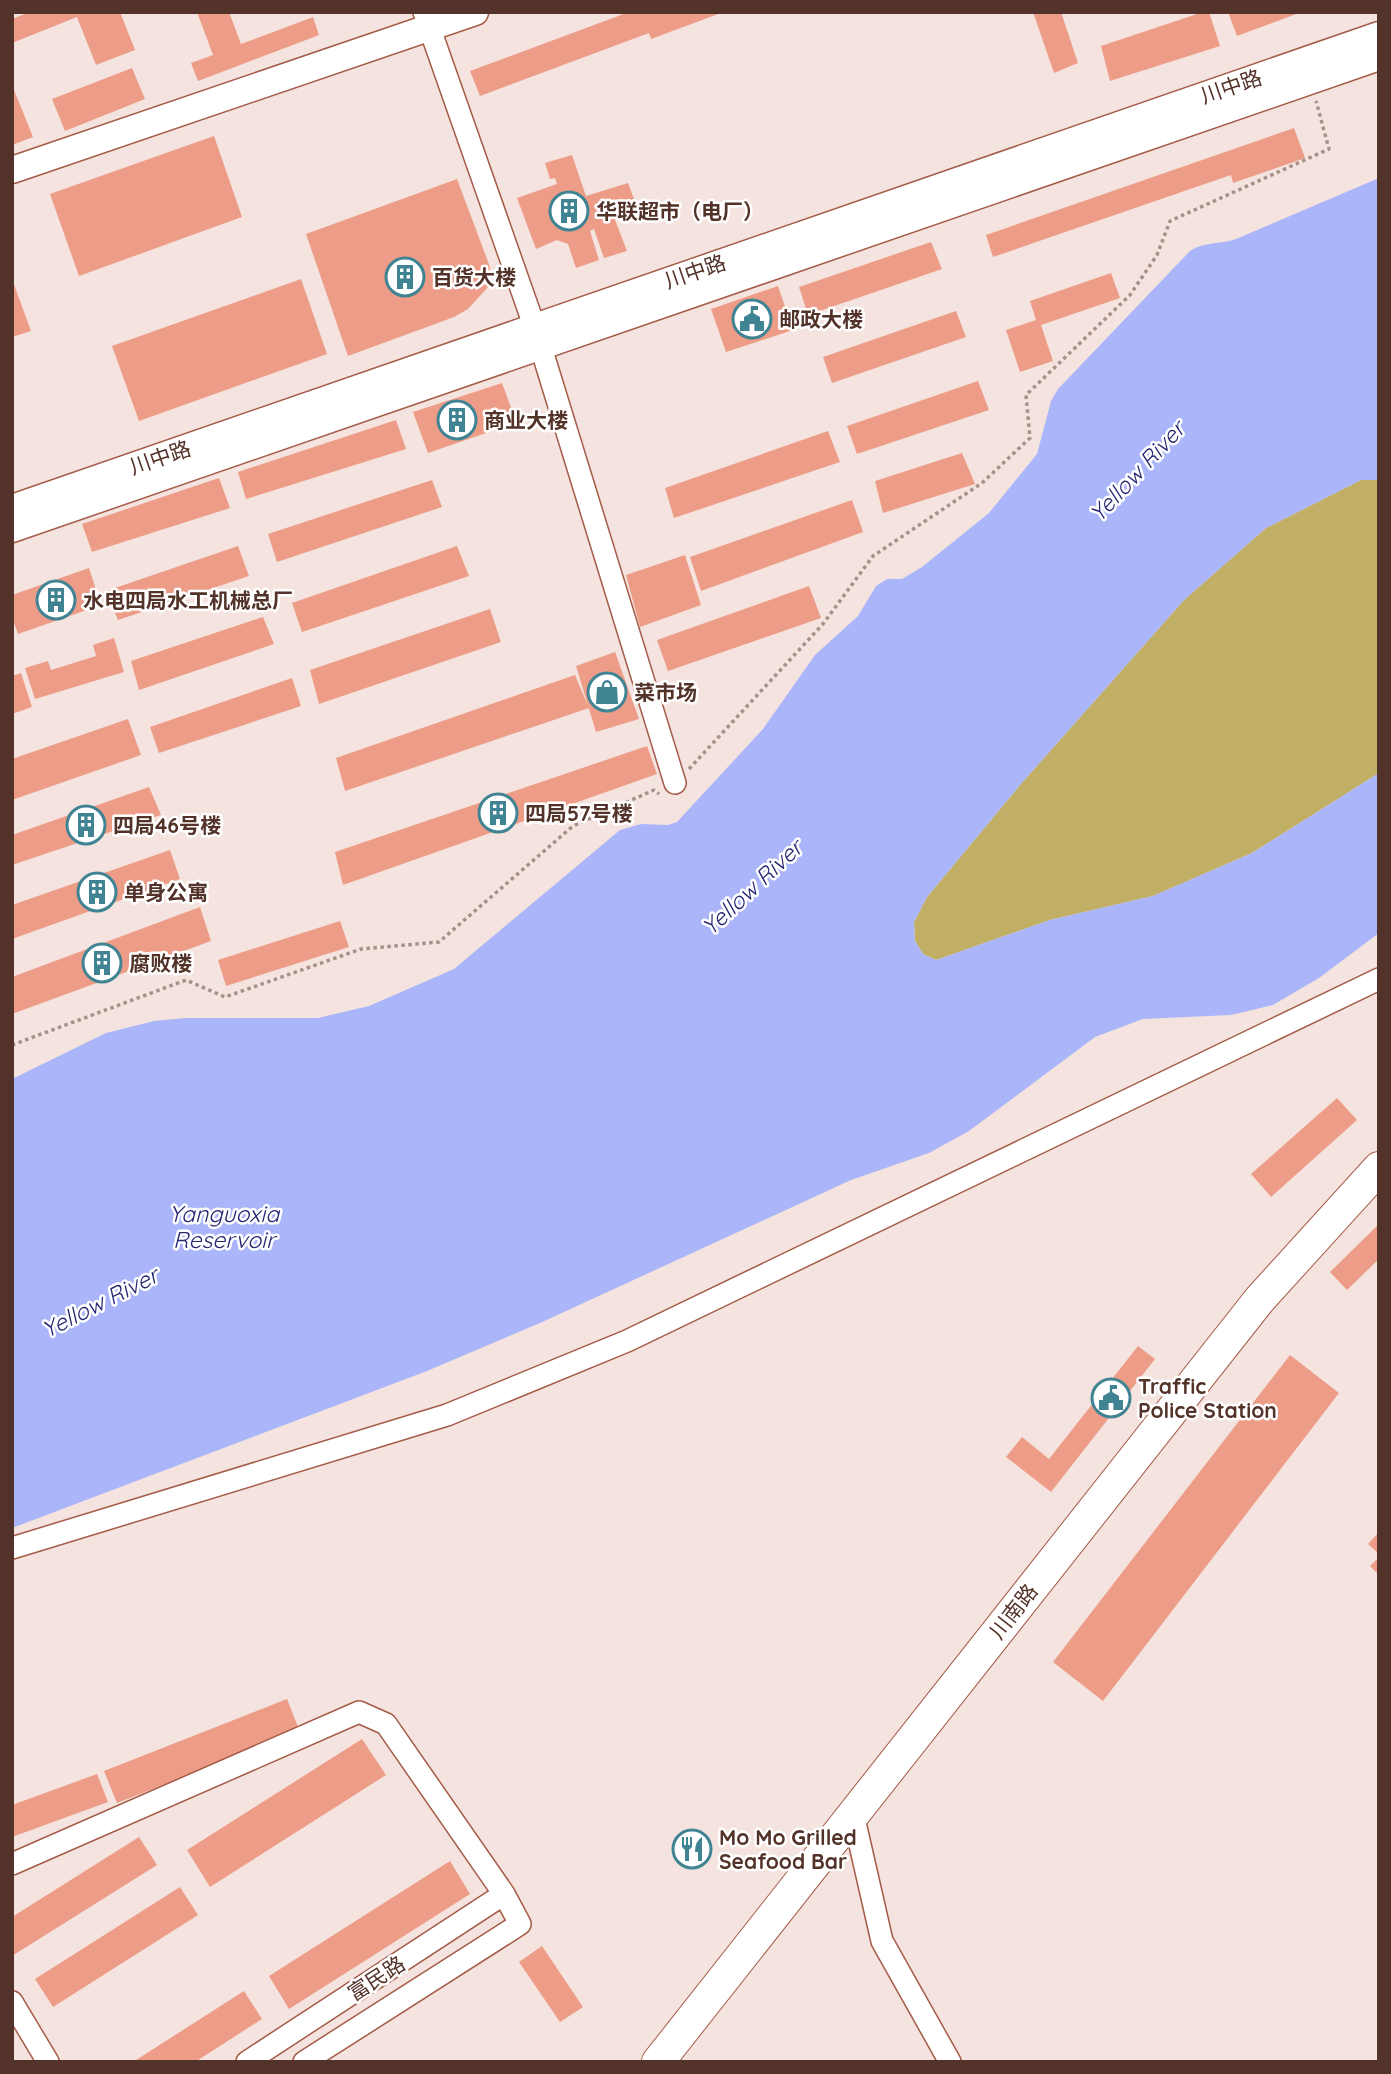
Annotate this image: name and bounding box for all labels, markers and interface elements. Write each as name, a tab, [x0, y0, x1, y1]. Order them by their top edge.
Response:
street label: 川中路	[1197, 63, 1265, 109]
building icon: 华联超市（电厂）	[548, 190, 590, 232]
place label: 华联超市（电厂）	[596, 198, 764, 224]
street label: 川中路	[661, 248, 729, 294]
building icon: 百货大楼	[384, 256, 426, 298]
place label: 百货大楼	[432, 264, 516, 290]
public building icon: 邮政大楼	[731, 298, 773, 340]
place label: 邮政大楼	[779, 306, 863, 332]
building icon: 商业大楼	[436, 399, 478, 441]
place label: 商业大楼	[484, 407, 568, 433]
water label: Yellow River	[1083, 412, 1193, 527]
street label: 川中路	[126, 434, 194, 480]
building icon: 水电四局水工机械总厂	[35, 579, 77, 621]
place label: 水电四局水工机械总厂	[83, 587, 293, 613]
shop icon: 菜市场	[586, 671, 628, 713]
place label: 菜市场	[634, 679, 697, 705]
building icon: 四局57号楼	[477, 792, 519, 834]
place label: 四局57号楼	[525, 800, 633, 826]
building icon: 四局46号楼	[65, 804, 107, 846]
place label: 四局46号楼	[113, 812, 221, 838]
water label: Yellow River	[696, 831, 811, 941]
building icon: 单身公寓	[76, 871, 118, 913]
place label: 单身公寓	[124, 879, 208, 905]
building icon: 腐败楼	[81, 942, 123, 984]
place label: 腐败楼	[129, 950, 192, 976]
water label: Yanguoxia Reservoir	[169, 1199, 280, 1254]
water label: Yellow River	[37, 1259, 166, 1344]
place label: Traffic Police Station	[1138, 1373, 1277, 1423]
public building icon: Traffic Police Station	[1090, 1377, 1132, 1419]
street label: 川南路	[983, 1578, 1043, 1644]
place label: Mo Mo Grilled Seafood Bar	[719, 1824, 857, 1874]
restaurant icon: Mo Mo Grilled Seafood Bar	[671, 1828, 713, 1870]
street label: 富民路	[343, 1950, 409, 2006]

